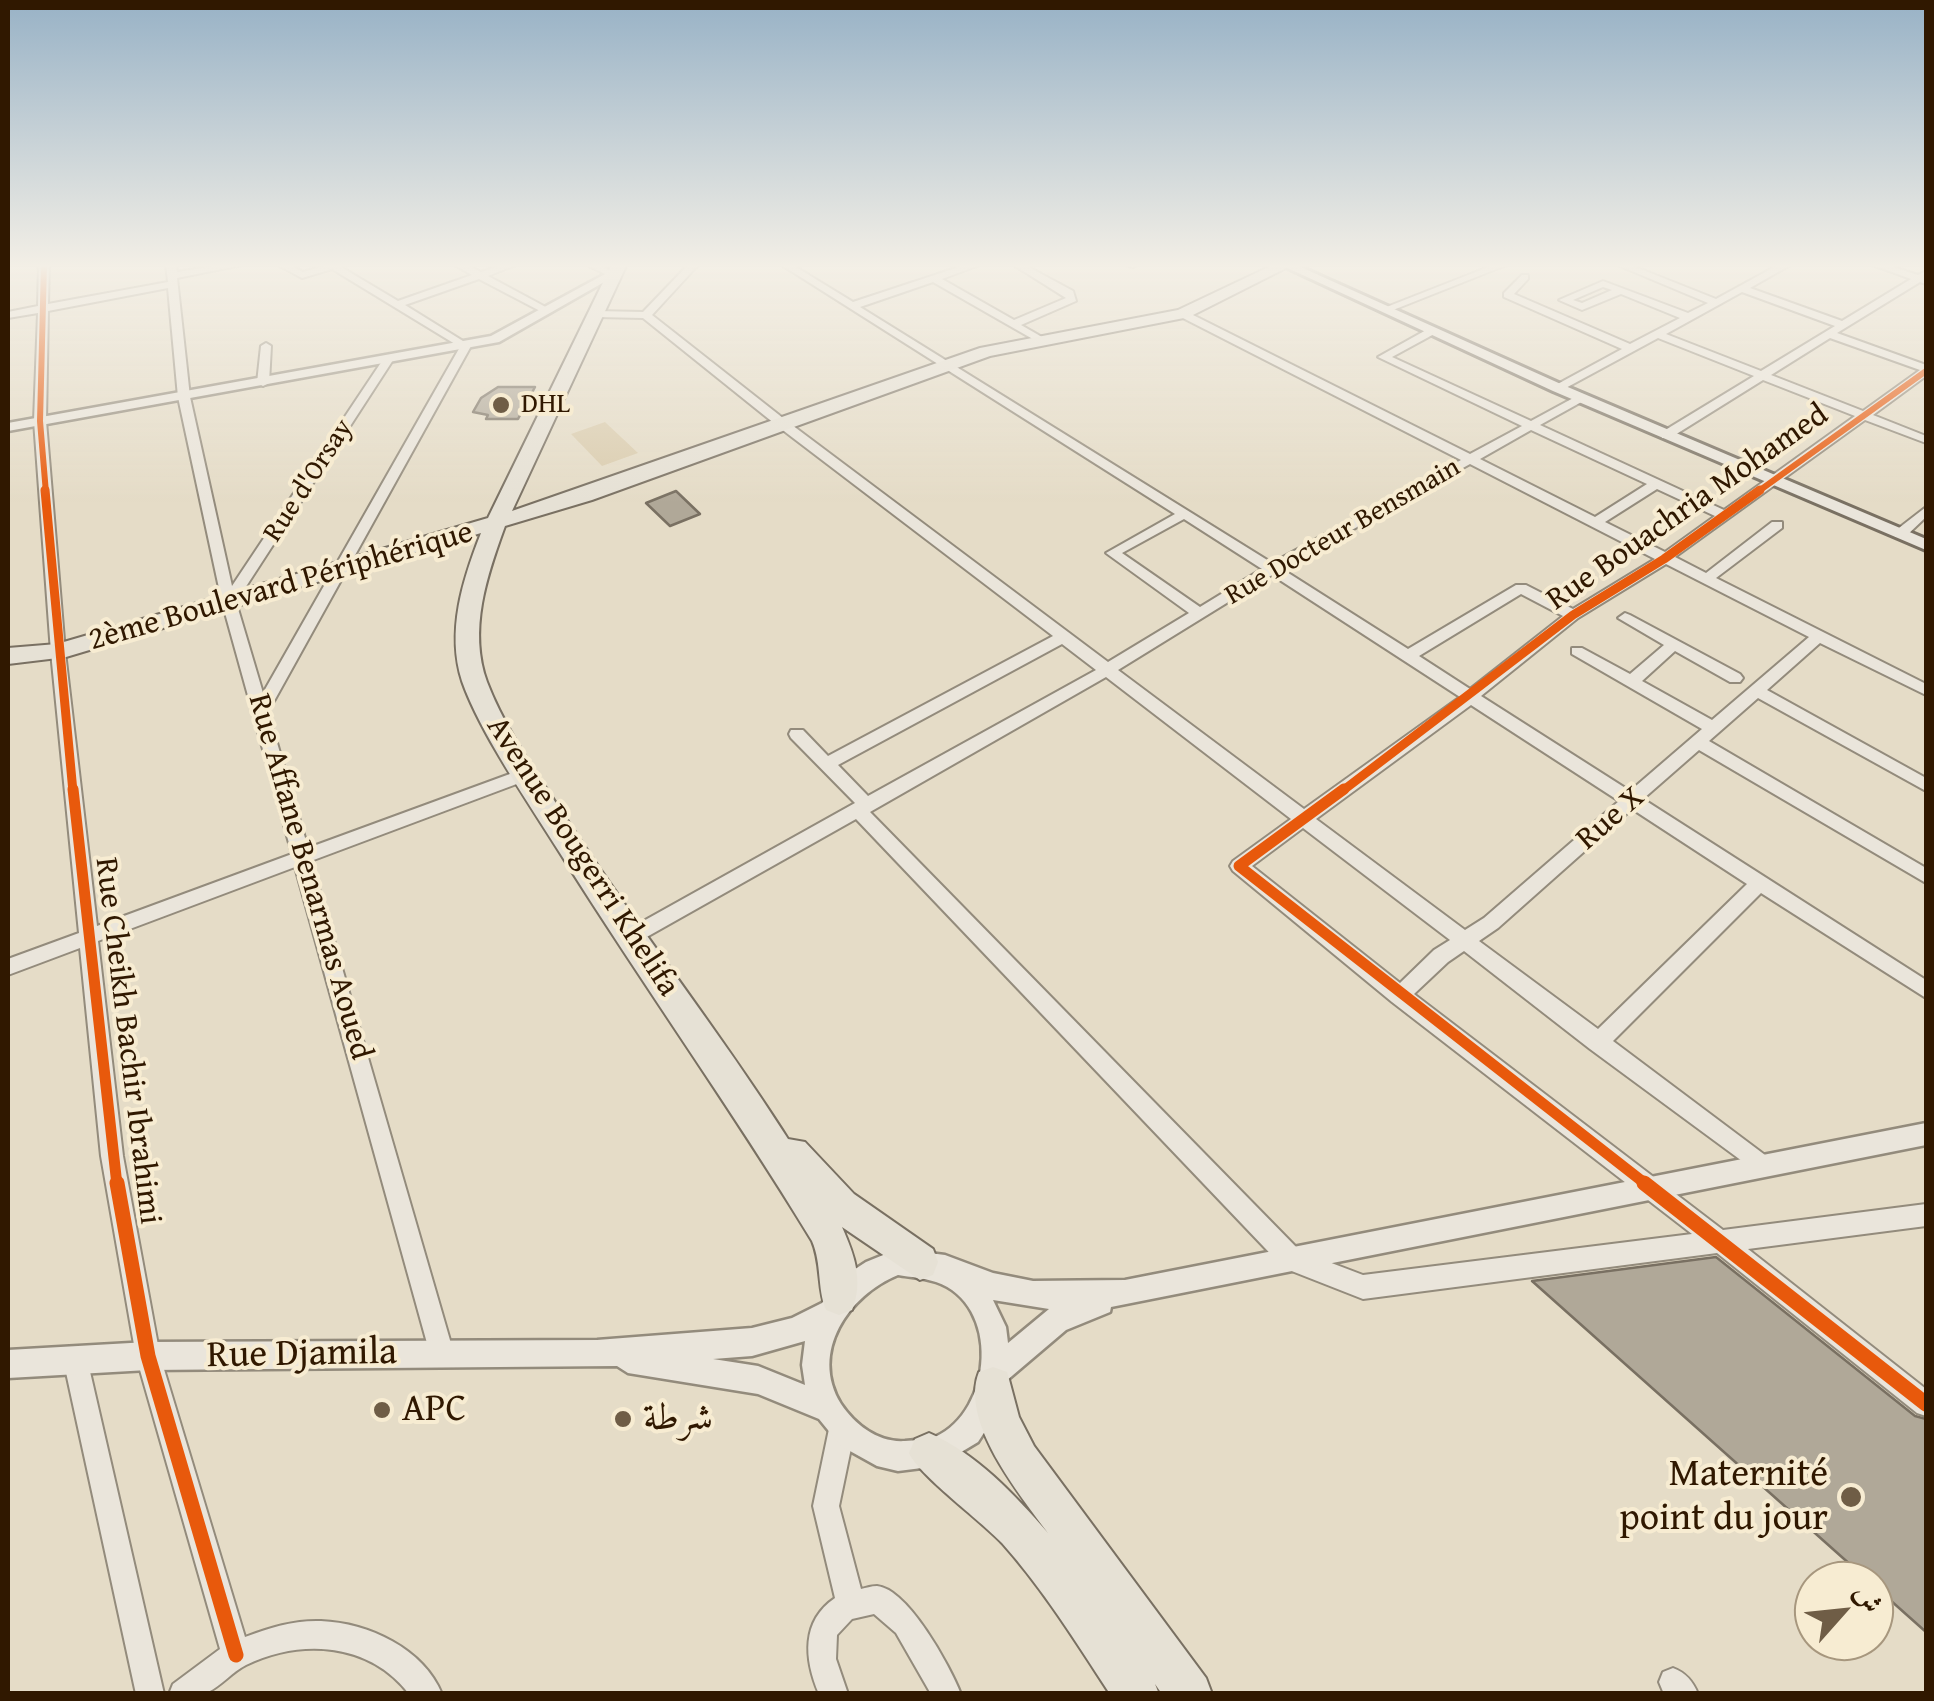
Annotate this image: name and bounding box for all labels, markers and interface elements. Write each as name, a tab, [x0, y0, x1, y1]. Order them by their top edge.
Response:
place label: DHL	[521, 388, 570, 422]
marker: DHL	[490, 394, 512, 416]
street label: Rue Bouachria Mohamed	[1540, 396, 1836, 620]
street label: Rue d'Orsay	[257, 413, 361, 549]
street label: Rue Docteur Bensmain	[1220, 451, 1466, 613]
street label: 2ème Boulevard Périphérique	[85, 514, 477, 660]
street label: Rue Affane Benarmas Aoued	[238, 690, 380, 1064]
street label: Avenue Bougerri Khelifa	[477, 710, 687, 1004]
street label: Rue X	[1569, 779, 1653, 859]
street label: Rue Cheikh Bachir Ibrahimi	[85, 856, 169, 1226]
street label: Rue Djamila	[207, 1331, 397, 1379]
place label: APC	[402, 1387, 466, 1433]
place label: شرطة	[643, 1396, 713, 1442]
marker: APC	[371, 1399, 393, 1421]
marker: شرطة	[612, 1408, 634, 1430]
place label: Maternité point du jour	[1619, 1452, 1828, 1542]
marker: Maternité point du jour	[1838, 1484, 1864, 1510]
north arrow	[1794, 1561, 1894, 1661]
text: ش	[1845, 1576, 1894, 1620]

